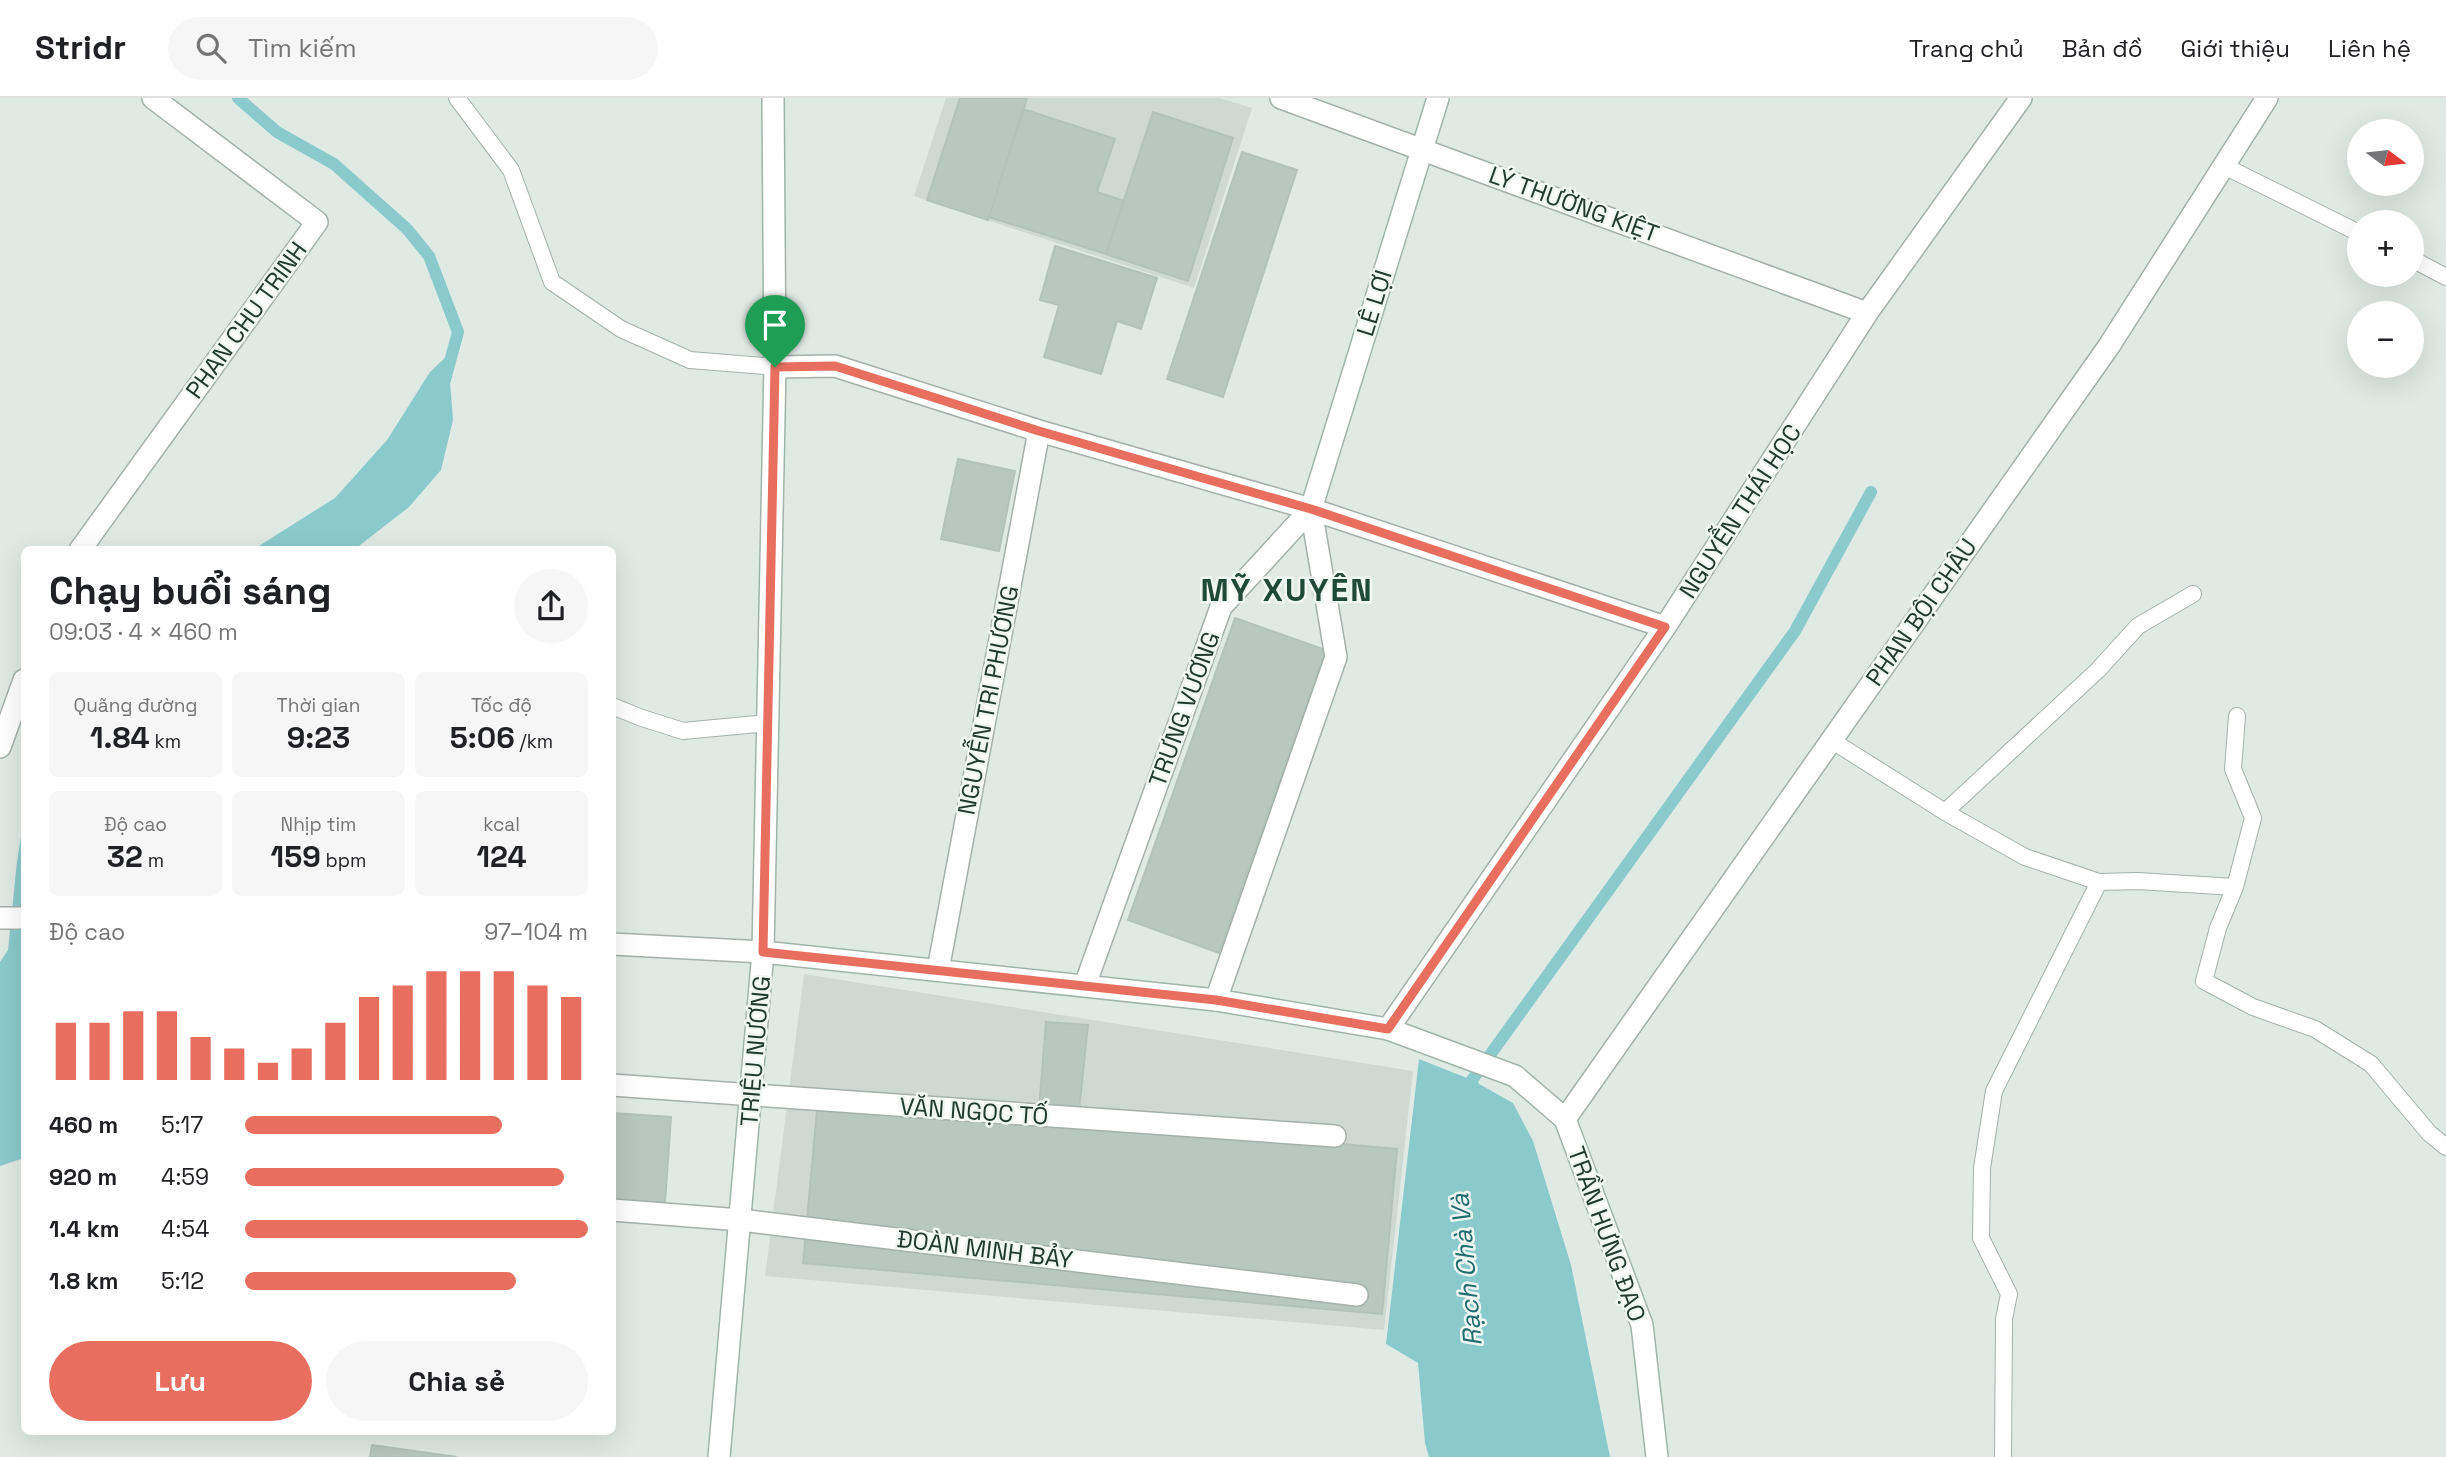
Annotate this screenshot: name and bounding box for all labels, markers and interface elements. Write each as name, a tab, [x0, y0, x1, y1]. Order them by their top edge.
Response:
search box	[168, 17, 658, 80]
text: Stridr	[35, 27, 126, 69]
icon: search	[192, 29, 230, 67]
text: Tìm kiếm	[248, 31, 357, 65]
text: Trang chủ	[1909, 33, 2024, 64]
text: Bản đồ	[2062, 33, 2143, 64]
text: Giới thiệu	[2181, 33, 2290, 64]
text: Liên hệ	[2328, 33, 2411, 64]
north arrow	[2347, 119, 2424, 196]
map controls	[2347, 119, 2424, 378]
street label: LÝ THƯỜNG KIỆT	[1485, 159, 1663, 249]
button: +	[2347, 210, 2424, 287]
street label: PHAN CHU TRINH	[179, 235, 313, 405]
street label: LÊ LỢI	[1349, 266, 1399, 340]
pin	[745, 295, 805, 367]
button: −	[2347, 301, 2424, 378]
icon: arrive	[756, 306, 794, 344]
street label: NGUYỄN THÁI HỌC	[1670, 417, 1808, 604]
street label: PHAN BỘI CHÂU	[1859, 532, 1983, 692]
text: Chạy buổi sáng	[49, 567, 331, 615]
button: share	[514, 569, 588, 643]
district label: MỸ XUYÊN	[1200, 570, 1374, 610]
street label: NGUYỄN TRI PHƯƠNG	[949, 582, 1025, 817]
text: 09:03 · 4 × 460 m	[49, 617, 238, 647]
street label: TRƯNG VƯƠNG	[1142, 627, 1226, 791]
text: Quãng đường	[73, 693, 198, 718]
text: Thời gian	[277, 693, 360, 718]
text: Tốc độ	[471, 693, 532, 718]
text: 1.84	[90, 718, 150, 757]
text: 9:23	[287, 718, 350, 757]
text: 5:06	[450, 718, 515, 757]
text: km	[150, 729, 181, 754]
text: /km	[515, 729, 553, 754]
text: Độ cao	[104, 812, 167, 837]
text: Nhịp tim	[281, 812, 356, 837]
text: kcal	[483, 812, 520, 837]
text: 32	[107, 837, 143, 876]
text: 159	[271, 837, 321, 876]
text: 124	[477, 837, 526, 876]
text: m	[143, 848, 164, 873]
text: bpm	[321, 848, 366, 873]
text: Độ cao	[49, 917, 125, 947]
text: 97–104 m	[484, 917, 588, 947]
street label: TRIỆU NƯƠNG	[733, 974, 777, 1128]
street label: VĂN NGỌC TỐ	[899, 1090, 1049, 1132]
text: 460 m	[49, 1110, 118, 1140]
text: 5:17	[161, 1110, 203, 1140]
street label: TRẦN HƯNG ĐẠO	[1561, 1142, 1653, 1326]
text: 920 m	[49, 1162, 117, 1192]
text: 4:59	[161, 1162, 209, 1192]
water label: Rạch Chà Và	[1442, 1191, 1490, 1348]
text: 1.4 km	[49, 1214, 119, 1244]
text: 4:54	[161, 1214, 209, 1244]
street label: ĐOÀN MINH BẢY	[895, 1223, 1075, 1275]
text: 1.8 km	[49, 1266, 119, 1296]
text: 5:12	[161, 1266, 204, 1296]
button: Lưu	[49, 1341, 312, 1421]
button: Chia sẻ	[326, 1341, 588, 1421]

